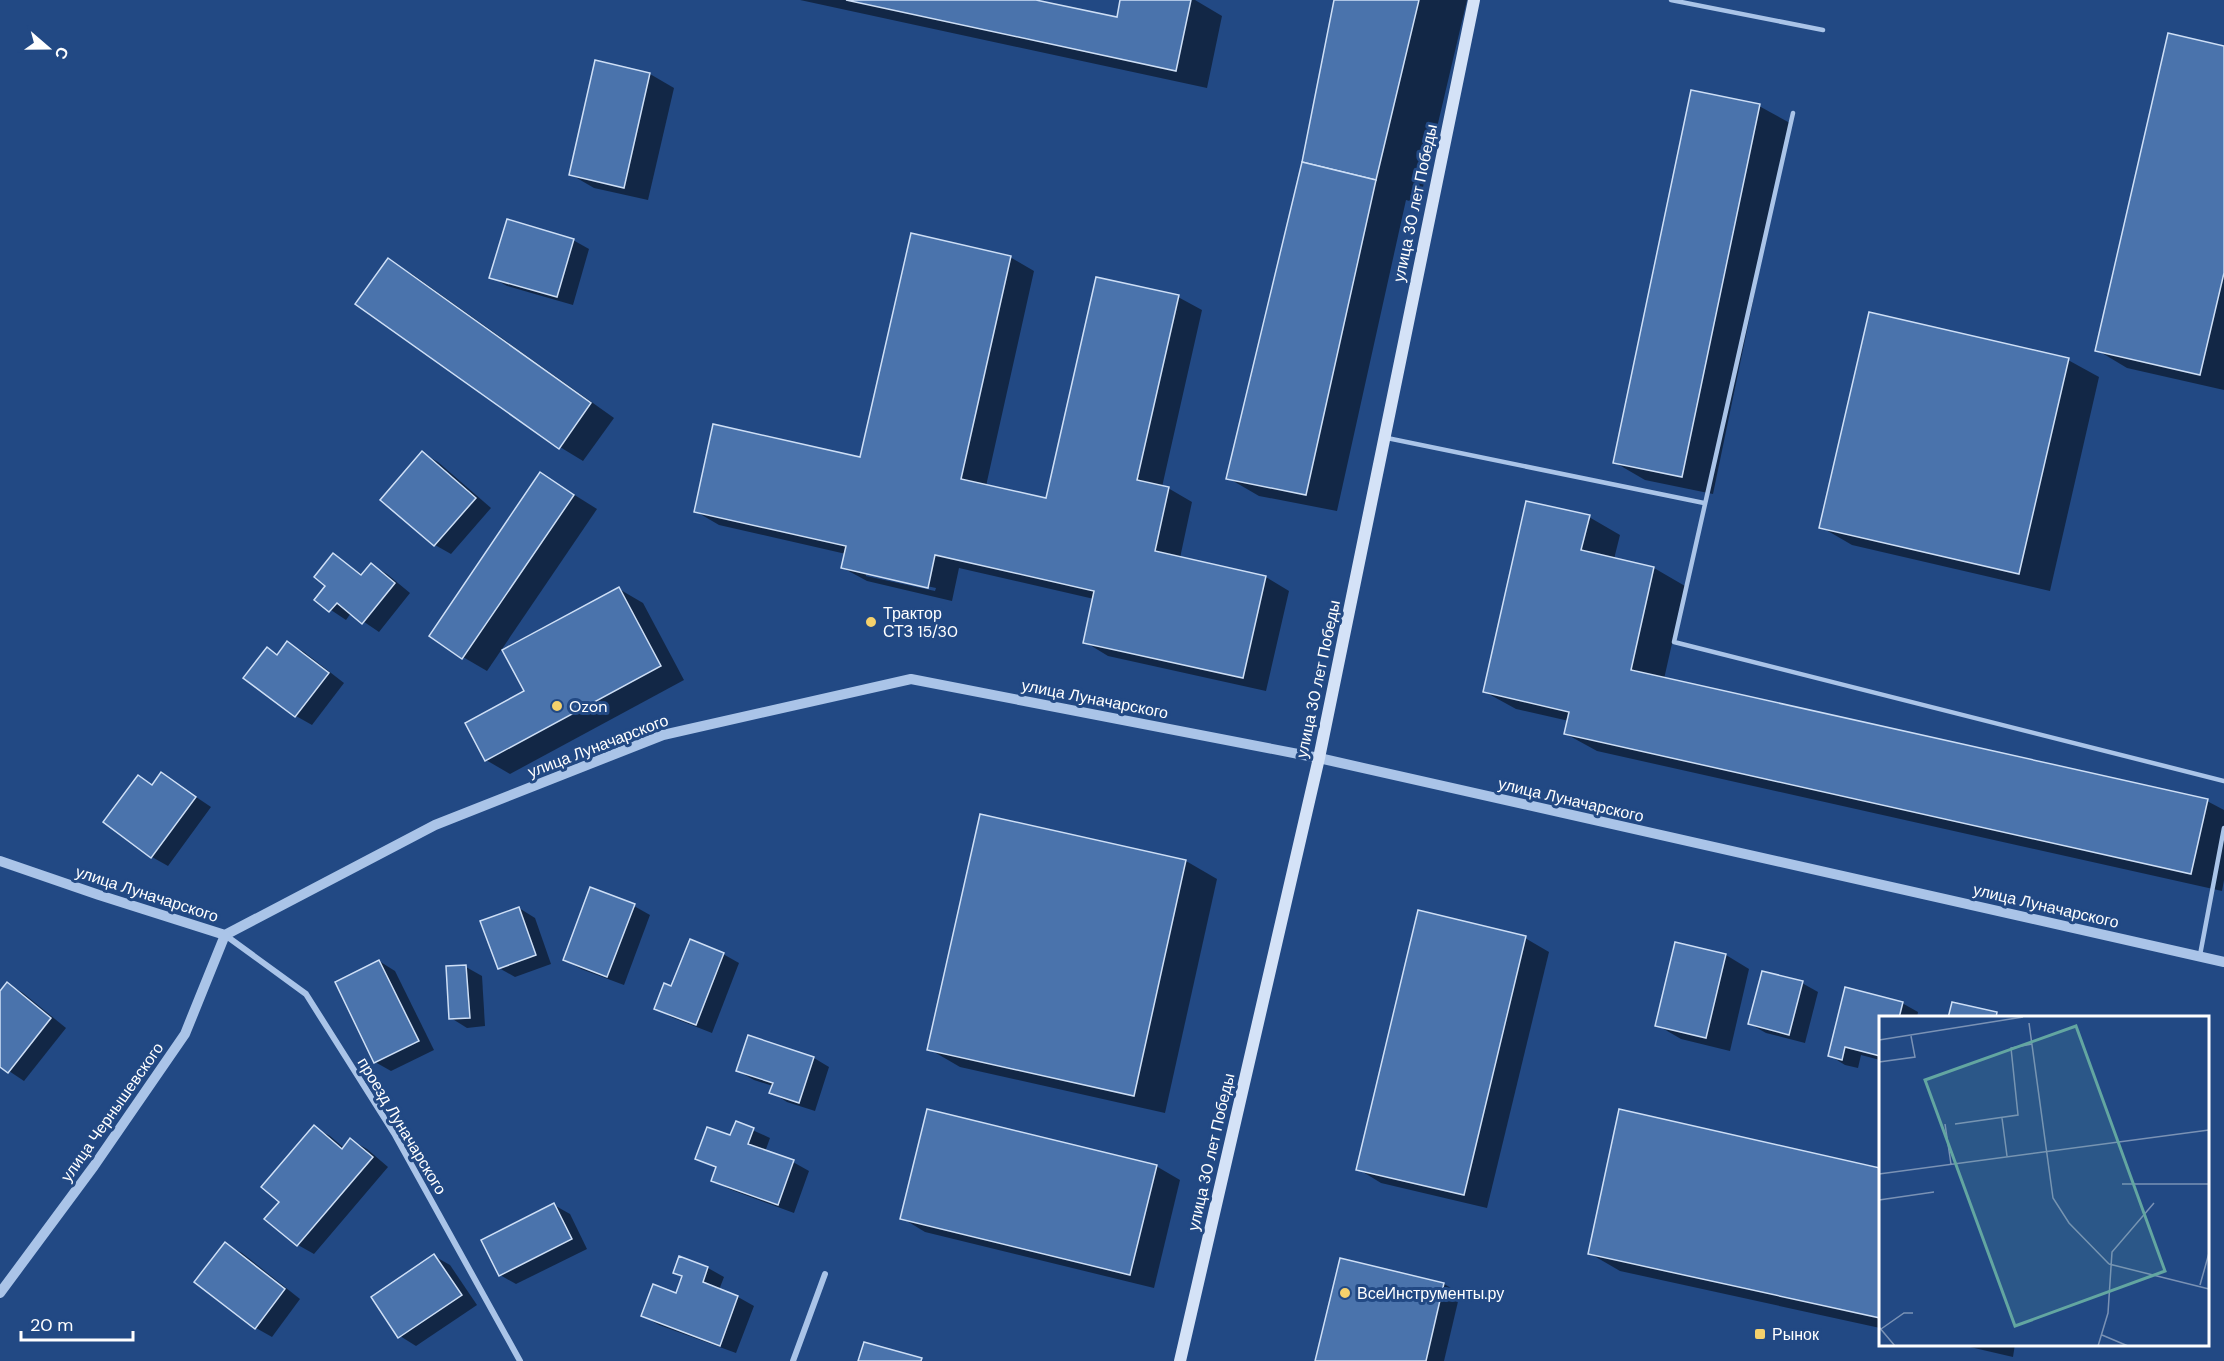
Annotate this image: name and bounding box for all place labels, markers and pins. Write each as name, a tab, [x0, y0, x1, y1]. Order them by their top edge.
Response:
place label: Трактор СТЗ 15/30	[883, 603, 958, 642]
marker: Трактор СТЗ 15/30	[864, 615, 878, 629]
place label: Ozon	[569, 696, 607, 717]
marker: Ozon	[550, 699, 564, 713]
place label: ВсеИнструменты.ру	[1357, 1283, 1504, 1304]
marker: ВсеИнструменты.ру	[1338, 1286, 1352, 1300]
place label: Рынок	[1772, 1324, 1820, 1345]
marker: Рынок	[1753, 1327, 1767, 1341]

